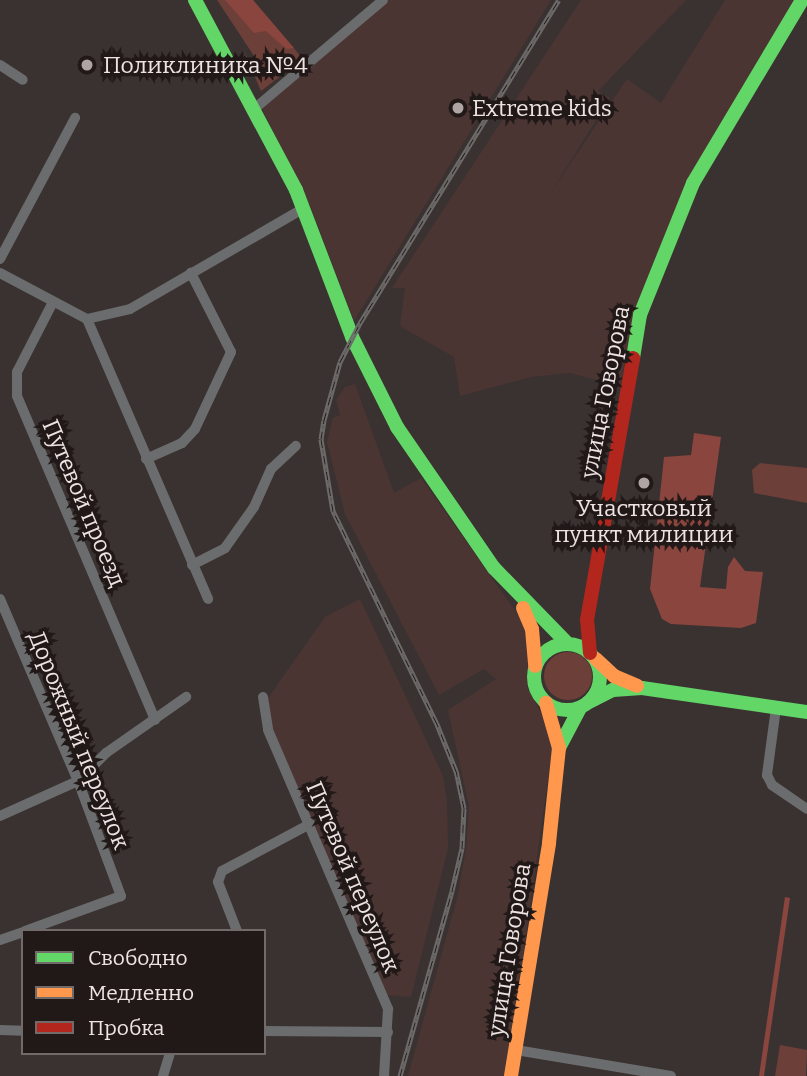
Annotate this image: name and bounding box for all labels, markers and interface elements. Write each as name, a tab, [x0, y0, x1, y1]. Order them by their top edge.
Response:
place label: Поликлиника №4	[103, 51, 308, 79]
marker: Поликлиника №4	[77, 55, 97, 75]
place label: Extreme kids	[472, 94, 612, 122]
marker: Extreme kids	[450, 100, 466, 116]
street label: улица Говорова	[575, 303, 635, 481]
street label: Путевой проезд	[36, 415, 132, 591]
marker: Участковый пункт милиции	[636, 475, 652, 491]
place label: Участковый пункт милиции	[555, 494, 733, 548]
street label: Дорожный переулок	[23, 627, 135, 853]
street label: Путевой переулок	[300, 777, 406, 977]
street label: улица Говорова	[482, 861, 536, 1039]
legend	[21, 929, 266, 1055]
text: Свободно	[88, 945, 188, 971]
text: Медленно	[88, 980, 194, 1006]
text: Пробка	[88, 1015, 165, 1041]

